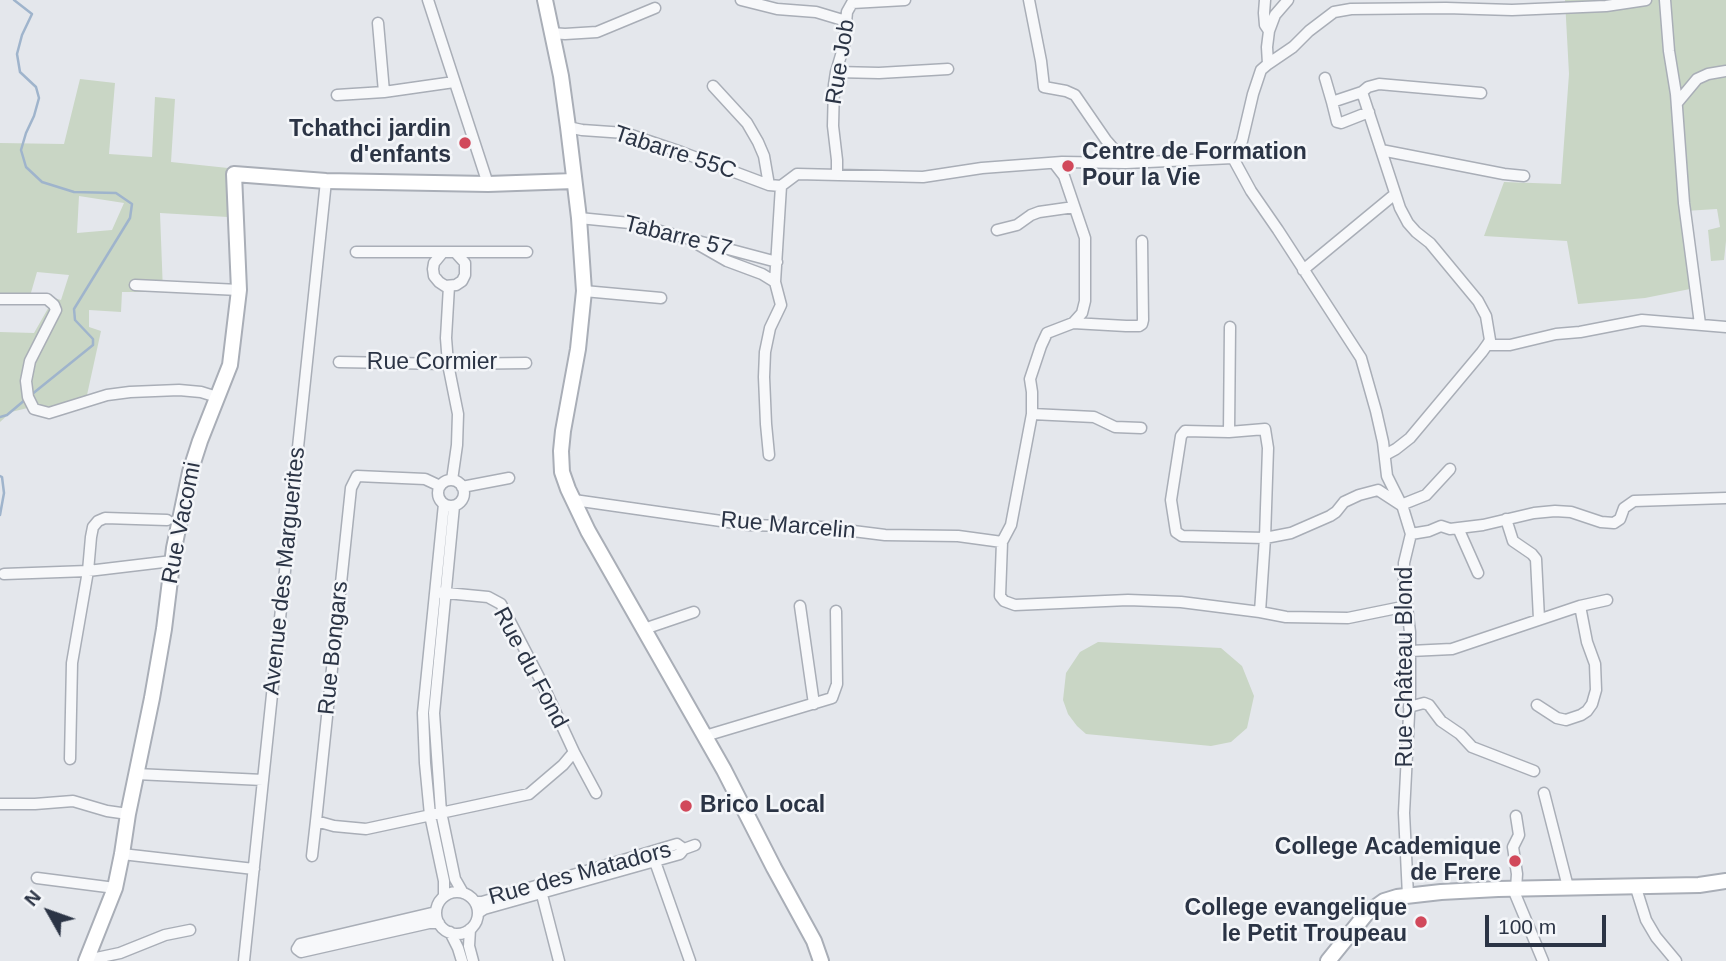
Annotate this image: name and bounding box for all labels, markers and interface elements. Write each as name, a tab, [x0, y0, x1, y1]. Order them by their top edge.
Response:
street label: Rue Job	[821, 18, 861, 106]
place label: Tchathci jardin d'enfants	[289, 116, 451, 170]
street label: Tabarre 55C	[611, 120, 739, 186]
marker: Tchathci jardin d'enfants	[457, 135, 473, 151]
place label: Centre de Formation Pour la Vie	[1082, 139, 1307, 193]
marker: Centre de Formation Pour la Vie	[1060, 158, 1076, 174]
street label: Tabarre 57	[621, 210, 735, 264]
street label: Rue Cormier	[367, 349, 497, 377]
street label: Avenue des Marguerites	[258, 446, 312, 696]
street label: Rue Vacomi	[157, 460, 207, 586]
street label: Rue Marcelin	[719, 506, 857, 546]
street label: Rue Château Blond	[1392, 567, 1420, 767]
street label: Rue Bongars	[313, 580, 355, 716]
street label: Rue du Fond	[487, 603, 573, 733]
place label: Brico Local	[700, 792, 825, 820]
marker: Brico Local	[678, 798, 694, 814]
place label: College Academique de Frere	[1275, 834, 1501, 888]
street label: Rue des Matadors	[486, 836, 674, 912]
marker: College Academique de Frere	[1507, 853, 1523, 869]
north arrow	[14, 877, 84, 947]
text: N	[20, 886, 45, 910]
place label: College evangelique le Petit Troupeau	[1185, 895, 1407, 949]
scale bar	[1488, 902, 1609, 946]
marker: College evangelique le Petit Troupeau	[1413, 914, 1429, 930]
text: 100 m	[1498, 915, 1556, 938]

